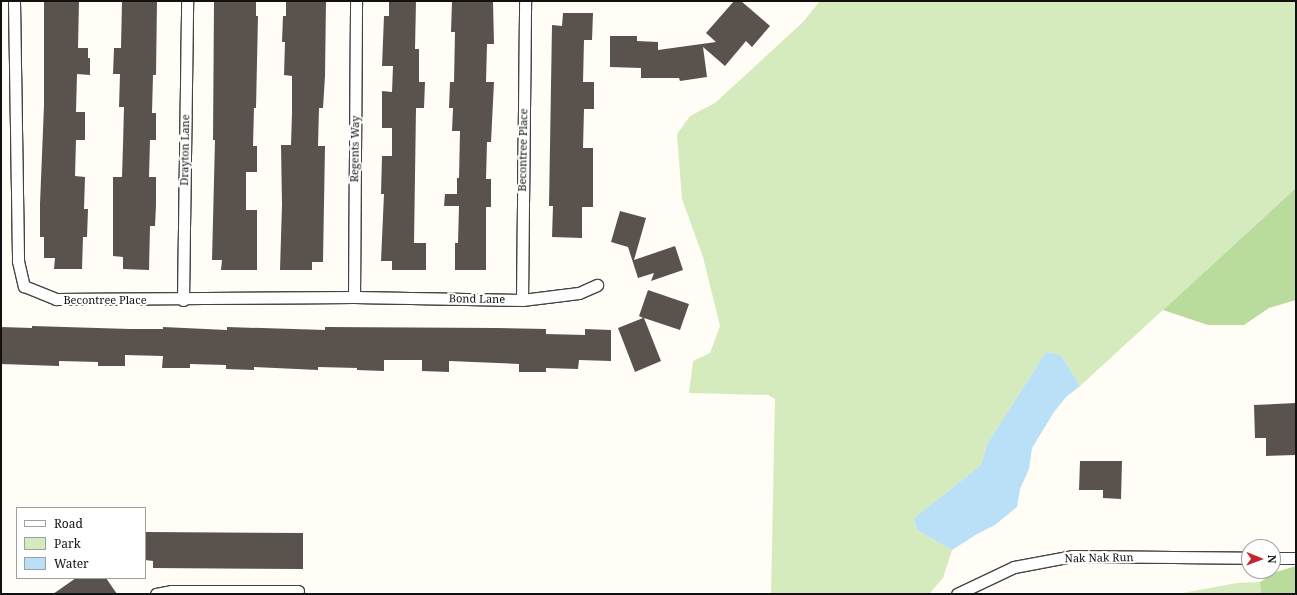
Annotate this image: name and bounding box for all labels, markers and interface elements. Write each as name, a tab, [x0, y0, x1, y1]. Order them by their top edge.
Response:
street label: Becontree Place	[516, 108, 530, 192]
street label: Drayton Lane	[178, 114, 192, 186]
street label: Regents Way	[348, 116, 362, 182]
street label: Bond Lane	[449, 292, 505, 306]
street label: Becontree Place	[63, 293, 147, 307]
legend	[16, 507, 146, 579]
text: Road	[54, 515, 83, 532]
text: Park	[54, 535, 81, 552]
north arrow	[1241, 539, 1281, 579]
street label: Nak Nak Run	[1064, 551, 1134, 565]
text: Water	[54, 555, 89, 572]
text: N	[1265, 555, 1280, 564]

